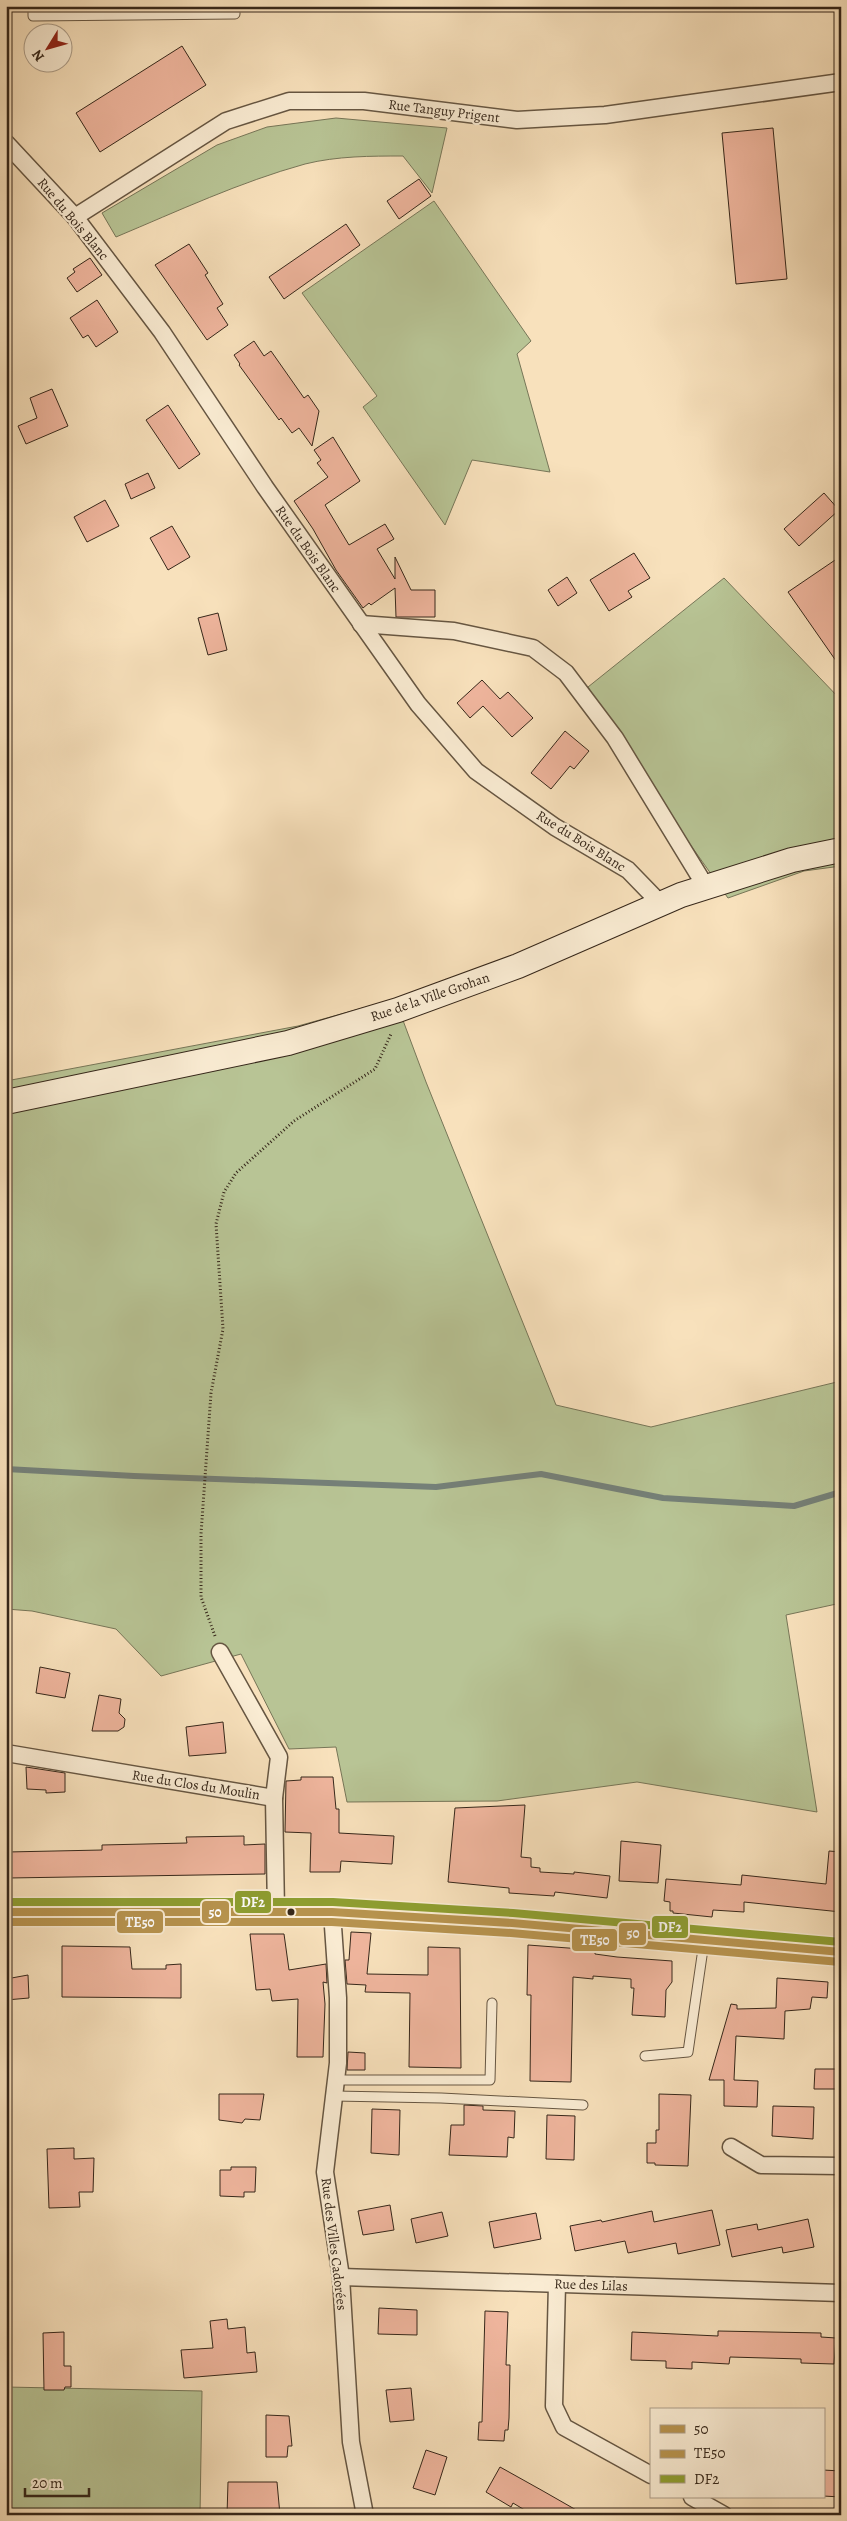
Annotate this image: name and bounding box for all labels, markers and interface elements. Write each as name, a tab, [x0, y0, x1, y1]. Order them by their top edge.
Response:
north arrow	[22, 22, 72, 72]
text: N	[27, 46, 49, 65]
street label: Rue Tanguy Prigent	[387, 95, 501, 127]
street label: Rue du Bois Blanc	[33, 174, 113, 264]
street label: Rue du Bois Blanc	[271, 502, 345, 596]
street label: Rue du Bois Blanc	[533, 806, 629, 876]
street label: Rue de la Ville Grohan	[368, 968, 492, 1026]
street label: Rue du Clos du Moulin	[131, 1766, 262, 1805]
line badge: DF2	[234, 1890, 272, 1914]
text: DF2	[241, 1893, 265, 1912]
line badge: 50	[201, 1900, 230, 1924]
text: 50	[208, 1903, 222, 1922]
unlabelled marker	[286, 1907, 296, 1917]
line badge: TE50	[116, 1910, 164, 1934]
text: TE50	[125, 1913, 155, 1932]
line badge: DF2	[651, 1915, 689, 1939]
text: DF2	[658, 1918, 682, 1937]
line badge: 50	[618, 1922, 647, 1946]
text: 50	[626, 1924, 640, 1943]
line badge: TE50	[571, 1928, 618, 1952]
text: TE50	[580, 1931, 610, 1950]
street label: Rue des Villes Cadorées	[316, 2177, 352, 2311]
street label: Rue des Lilas	[554, 2274, 628, 2296]
legend	[650, 2408, 824, 2498]
text: 50	[694, 2419, 708, 2439]
text: TE50	[694, 2443, 726, 2463]
scale bar	[25, 2466, 89, 2498]
text: DF2	[694, 2469, 719, 2489]
text: 20 m	[32, 2473, 63, 2493]

